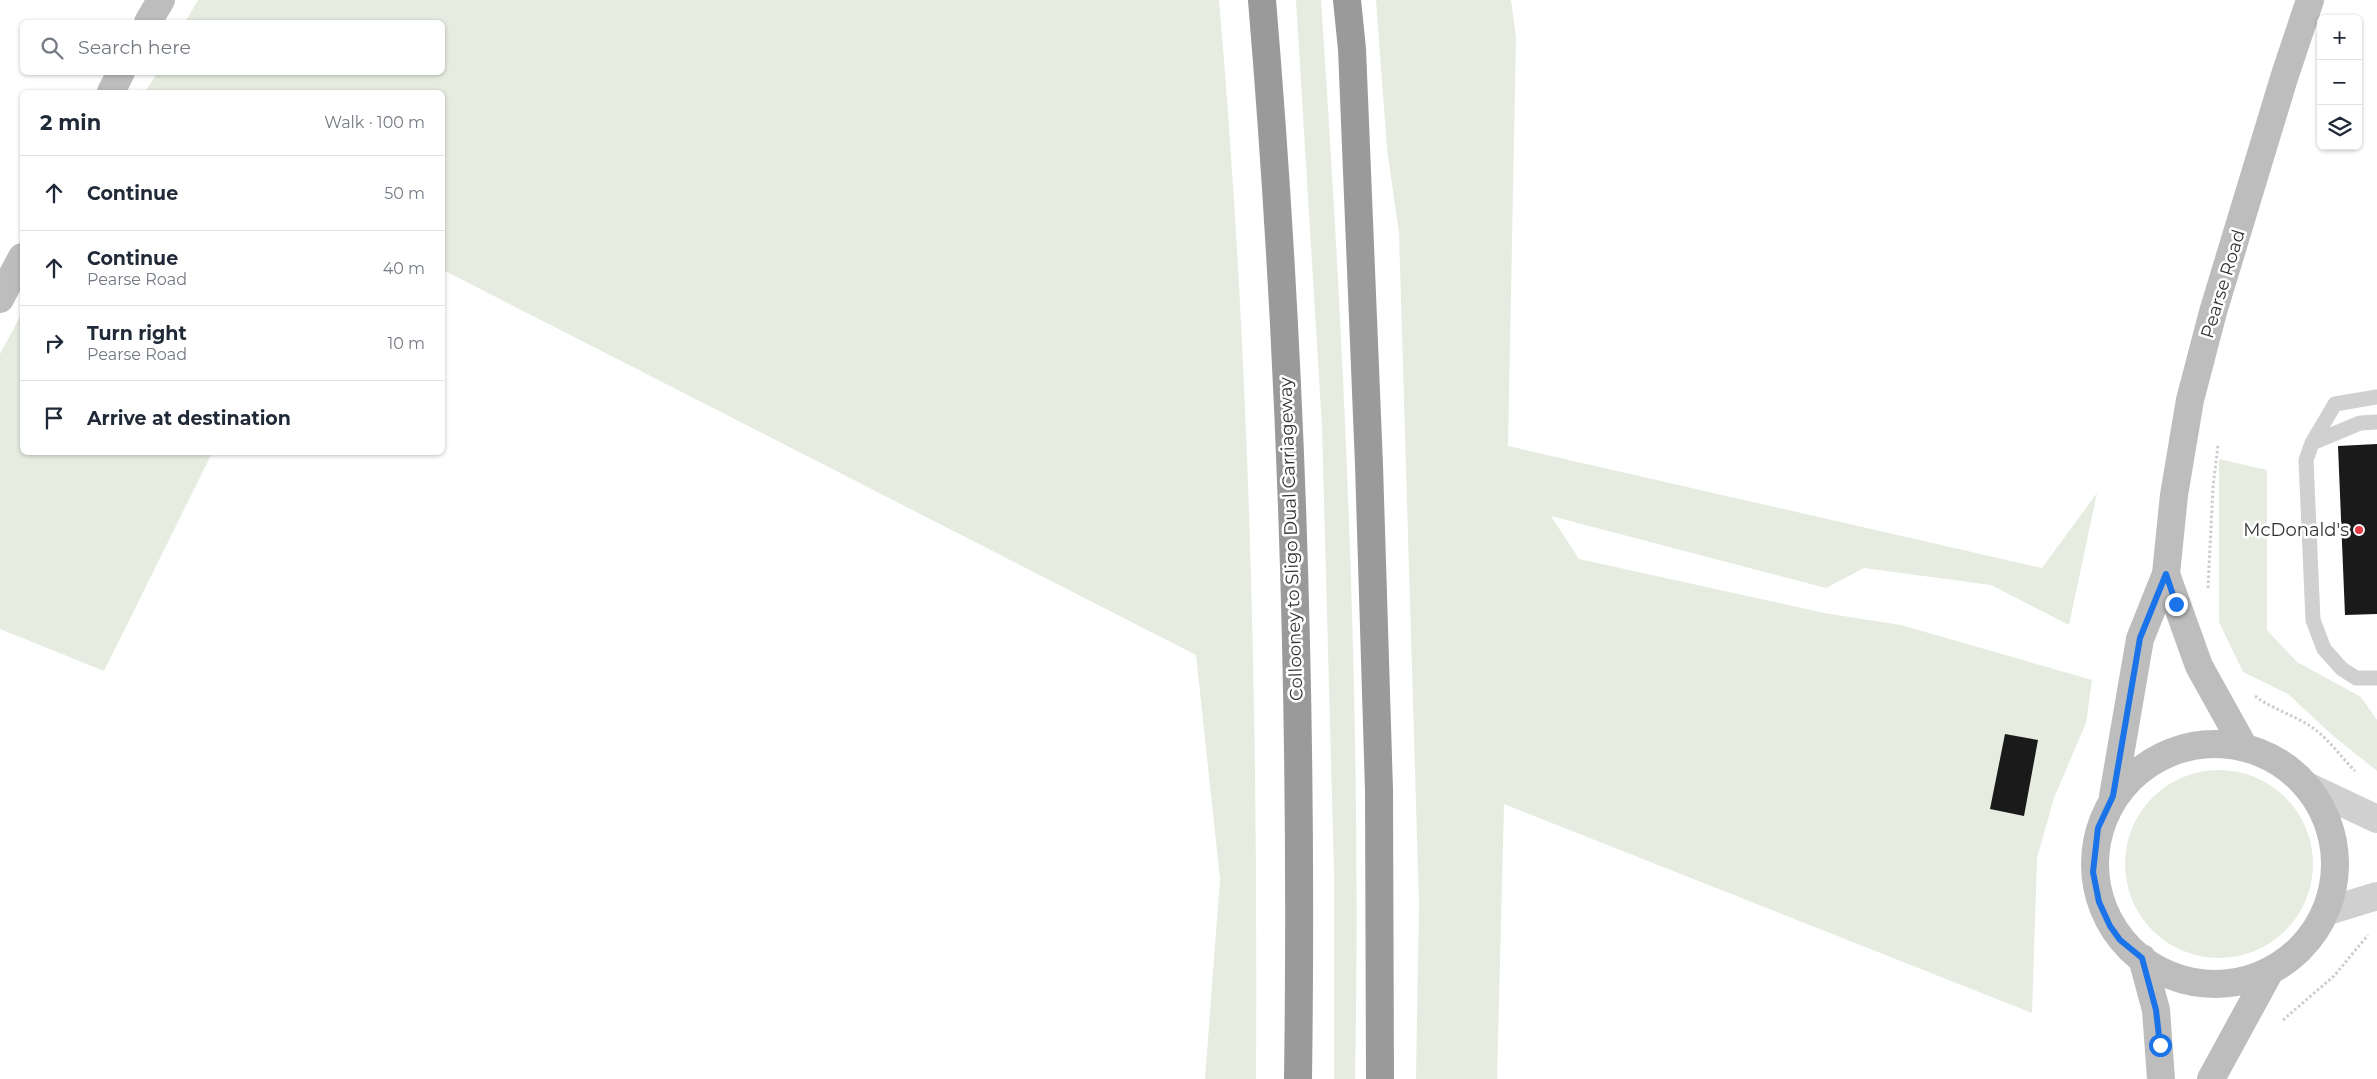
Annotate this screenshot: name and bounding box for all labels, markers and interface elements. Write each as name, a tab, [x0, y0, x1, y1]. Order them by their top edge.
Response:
map controls	[2317, 15, 2362, 150]
button: +	[2317, 15, 2362, 60]
search box	[20, 20, 445, 75]
icon: search	[38, 34, 66, 62]
text: Search here	[78, 36, 191, 59]
button: −	[2317, 60, 2362, 105]
button: layers	[2317, 105, 2362, 150]
text: 2 min	[40, 110, 101, 135]
text: Walk · 100 m	[324, 113, 425, 132]
icon: ahead	[40, 179, 68, 207]
text: Continue	[87, 182, 178, 205]
text: 50 m	[384, 184, 425, 203]
street label: Pearse Road	[2196, 227, 2250, 341]
text: Continue	[87, 247, 178, 270]
icon: ahead	[40, 254, 68, 282]
text: 40 m	[383, 259, 425, 278]
text: Pearse Road	[87, 270, 187, 289]
text: Turn right	[87, 322, 187, 345]
icon: right	[40, 329, 68, 357]
text: 10 m	[387, 334, 425, 353]
text: Pearse Road	[87, 345, 187, 364]
street label: Collooney to Sligo Dual Carriageway	[1274, 377, 1308, 701]
icon: arrive	[40, 404, 68, 432]
text: Arrive at destination	[87, 407, 291, 430]
place label: McDonald's	[2243, 519, 2349, 541]
marker: McDonald's	[2353, 524, 2365, 536]
route end	[2165, 593, 2188, 616]
route start	[2149, 1034, 2172, 1057]

